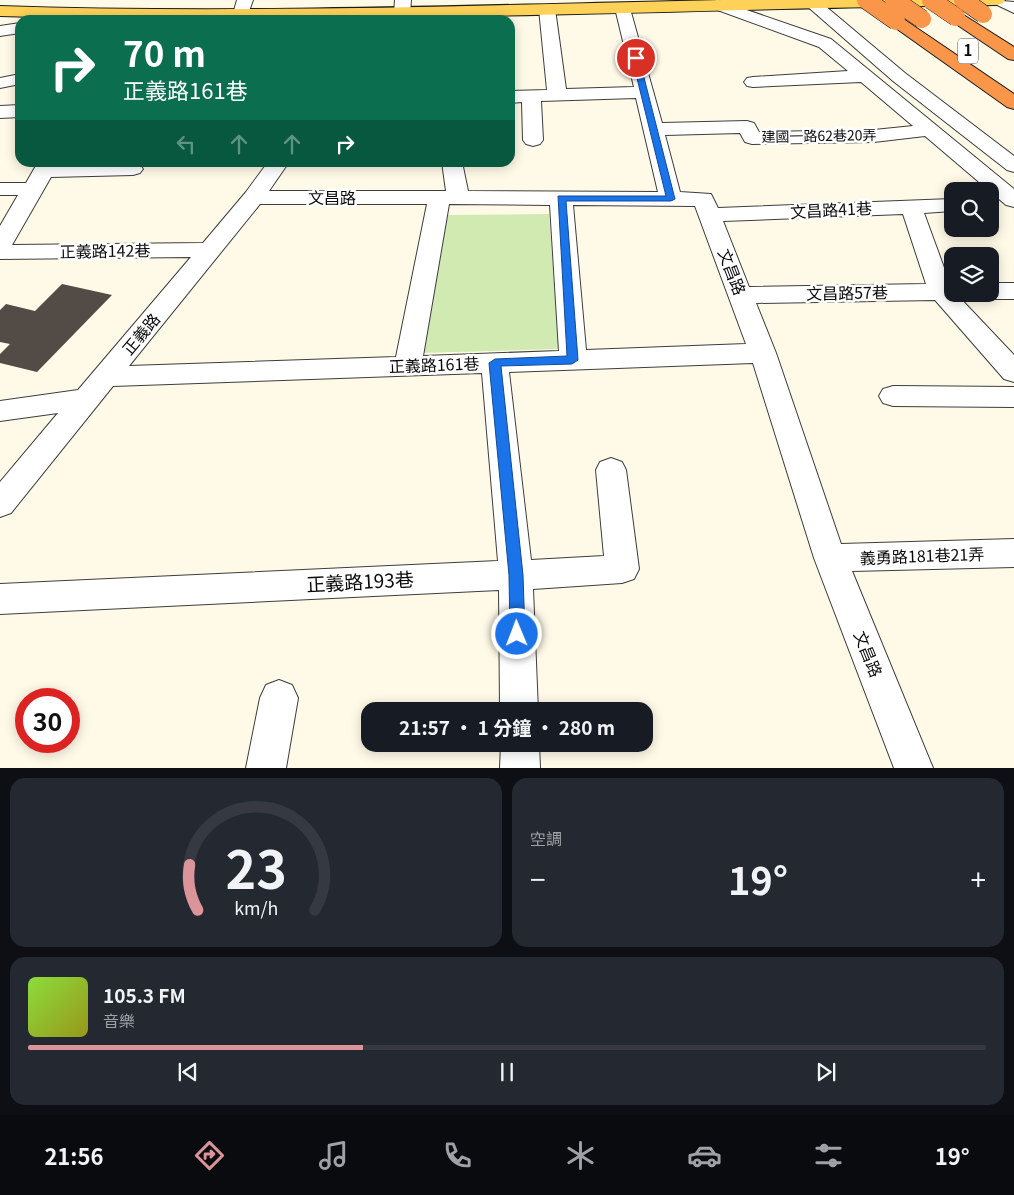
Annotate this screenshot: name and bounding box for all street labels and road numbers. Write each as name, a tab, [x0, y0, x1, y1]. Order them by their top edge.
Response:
road number: 1	[958, 38, 978, 64]
street label: 建國一路62巷20弄	[761, 124, 877, 146]
street label: 文昌路	[308, 185, 356, 209]
street label: 文昌路41巷	[789, 195, 872, 223]
street label: 正義路142巷	[59, 237, 151, 263]
street label: 文昌路	[713, 245, 753, 298]
street label: 文昌路57巷	[806, 279, 888, 305]
street label: 正義路	[116, 307, 165, 359]
street label: 正義路161巷	[388, 350, 480, 378]
street label: 義勇路181巷21弄	[859, 541, 985, 569]
street label: 正義路193巷	[305, 564, 414, 597]
street label: 文昌路	[849, 627, 889, 680]

